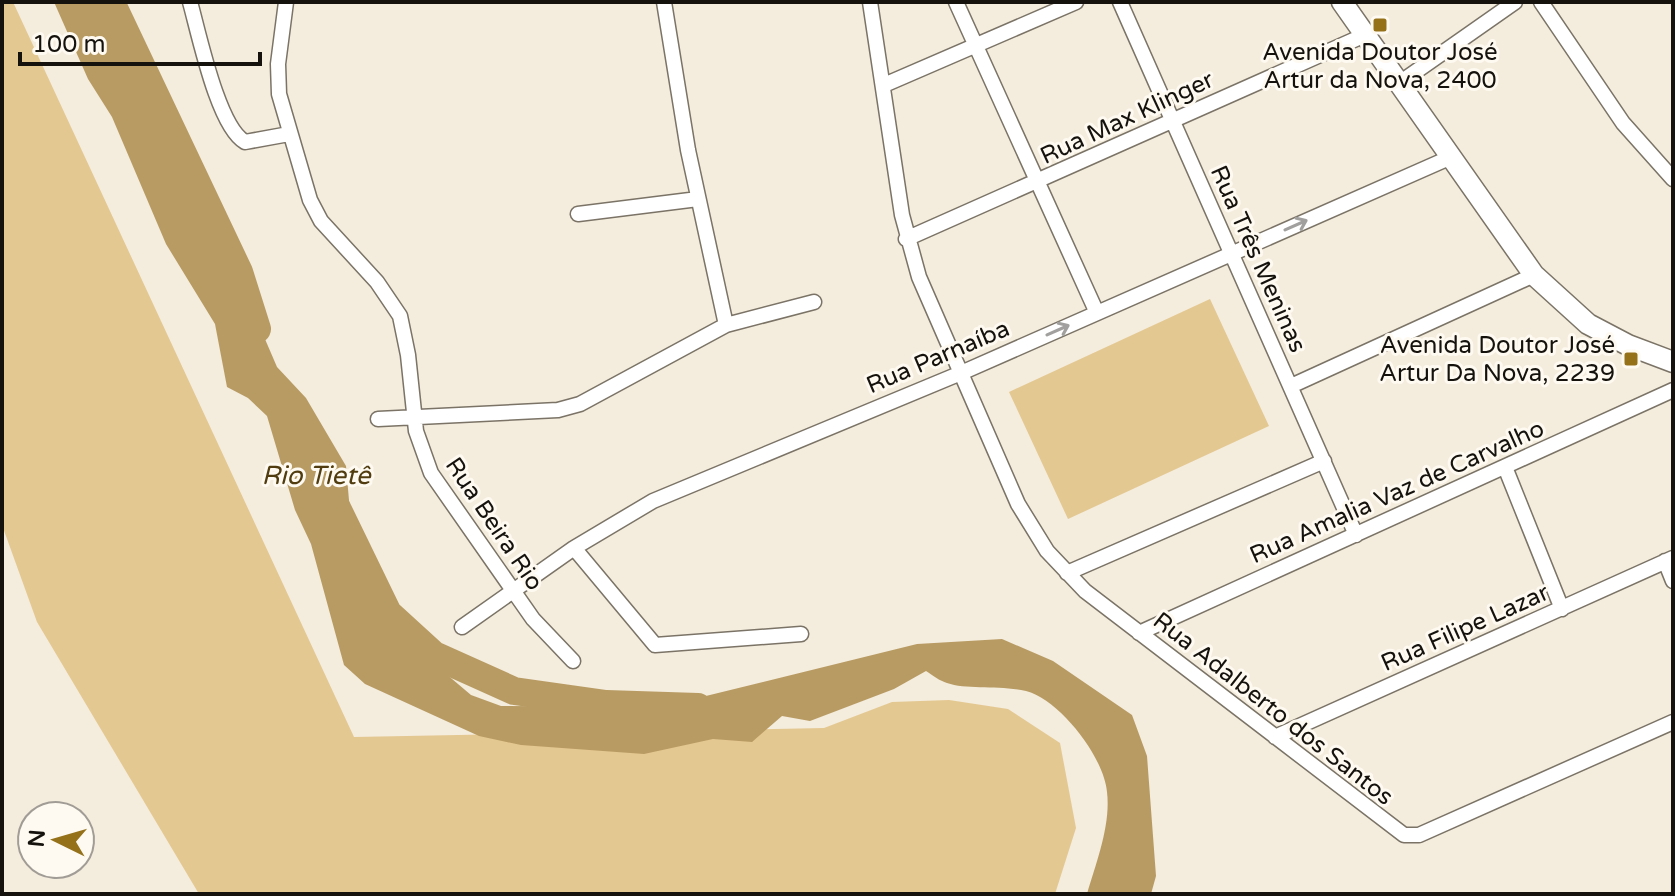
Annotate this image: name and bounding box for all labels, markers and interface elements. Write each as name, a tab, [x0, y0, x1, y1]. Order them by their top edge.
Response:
scale bar	[20, 16, 260, 66]
marker: Avenida Doutor José Artur da Nova, 2400	[1371, 16, 1389, 34]
text: 100 m	[32, 30, 106, 59]
place label: Avenida Doutor José Artur da Nova, 2400	[1262, 38, 1498, 95]
street label: Rua Max Klinger	[1036, 65, 1219, 171]
street label: Rua Três Meninas	[1204, 161, 1312, 357]
one-way arrow	[1283, 217, 1307, 232]
street label: Rua Parnaíba	[862, 314, 1014, 400]
one-way arrow	[1045, 322, 1069, 337]
place label: Avenida Doutor José Artur Da Nova, 2239	[1379, 331, 1615, 388]
marker: Avenida Doutor José Artur Da Nova, 2239	[1622, 350, 1640, 368]
street label: Rua Amalia Vaz de Carvalho	[1245, 414, 1549, 570]
street label: Rua Beira Rio	[439, 452, 549, 596]
water label: Rio Tietê	[262, 460, 372, 491]
street label: Rua Filipe Lazar	[1377, 578, 1554, 678]
street label: Rua Adalberto dos Santos	[1147, 606, 1399, 812]
north arrow	[16, 800, 96, 880]
text: N	[23, 828, 51, 848]

